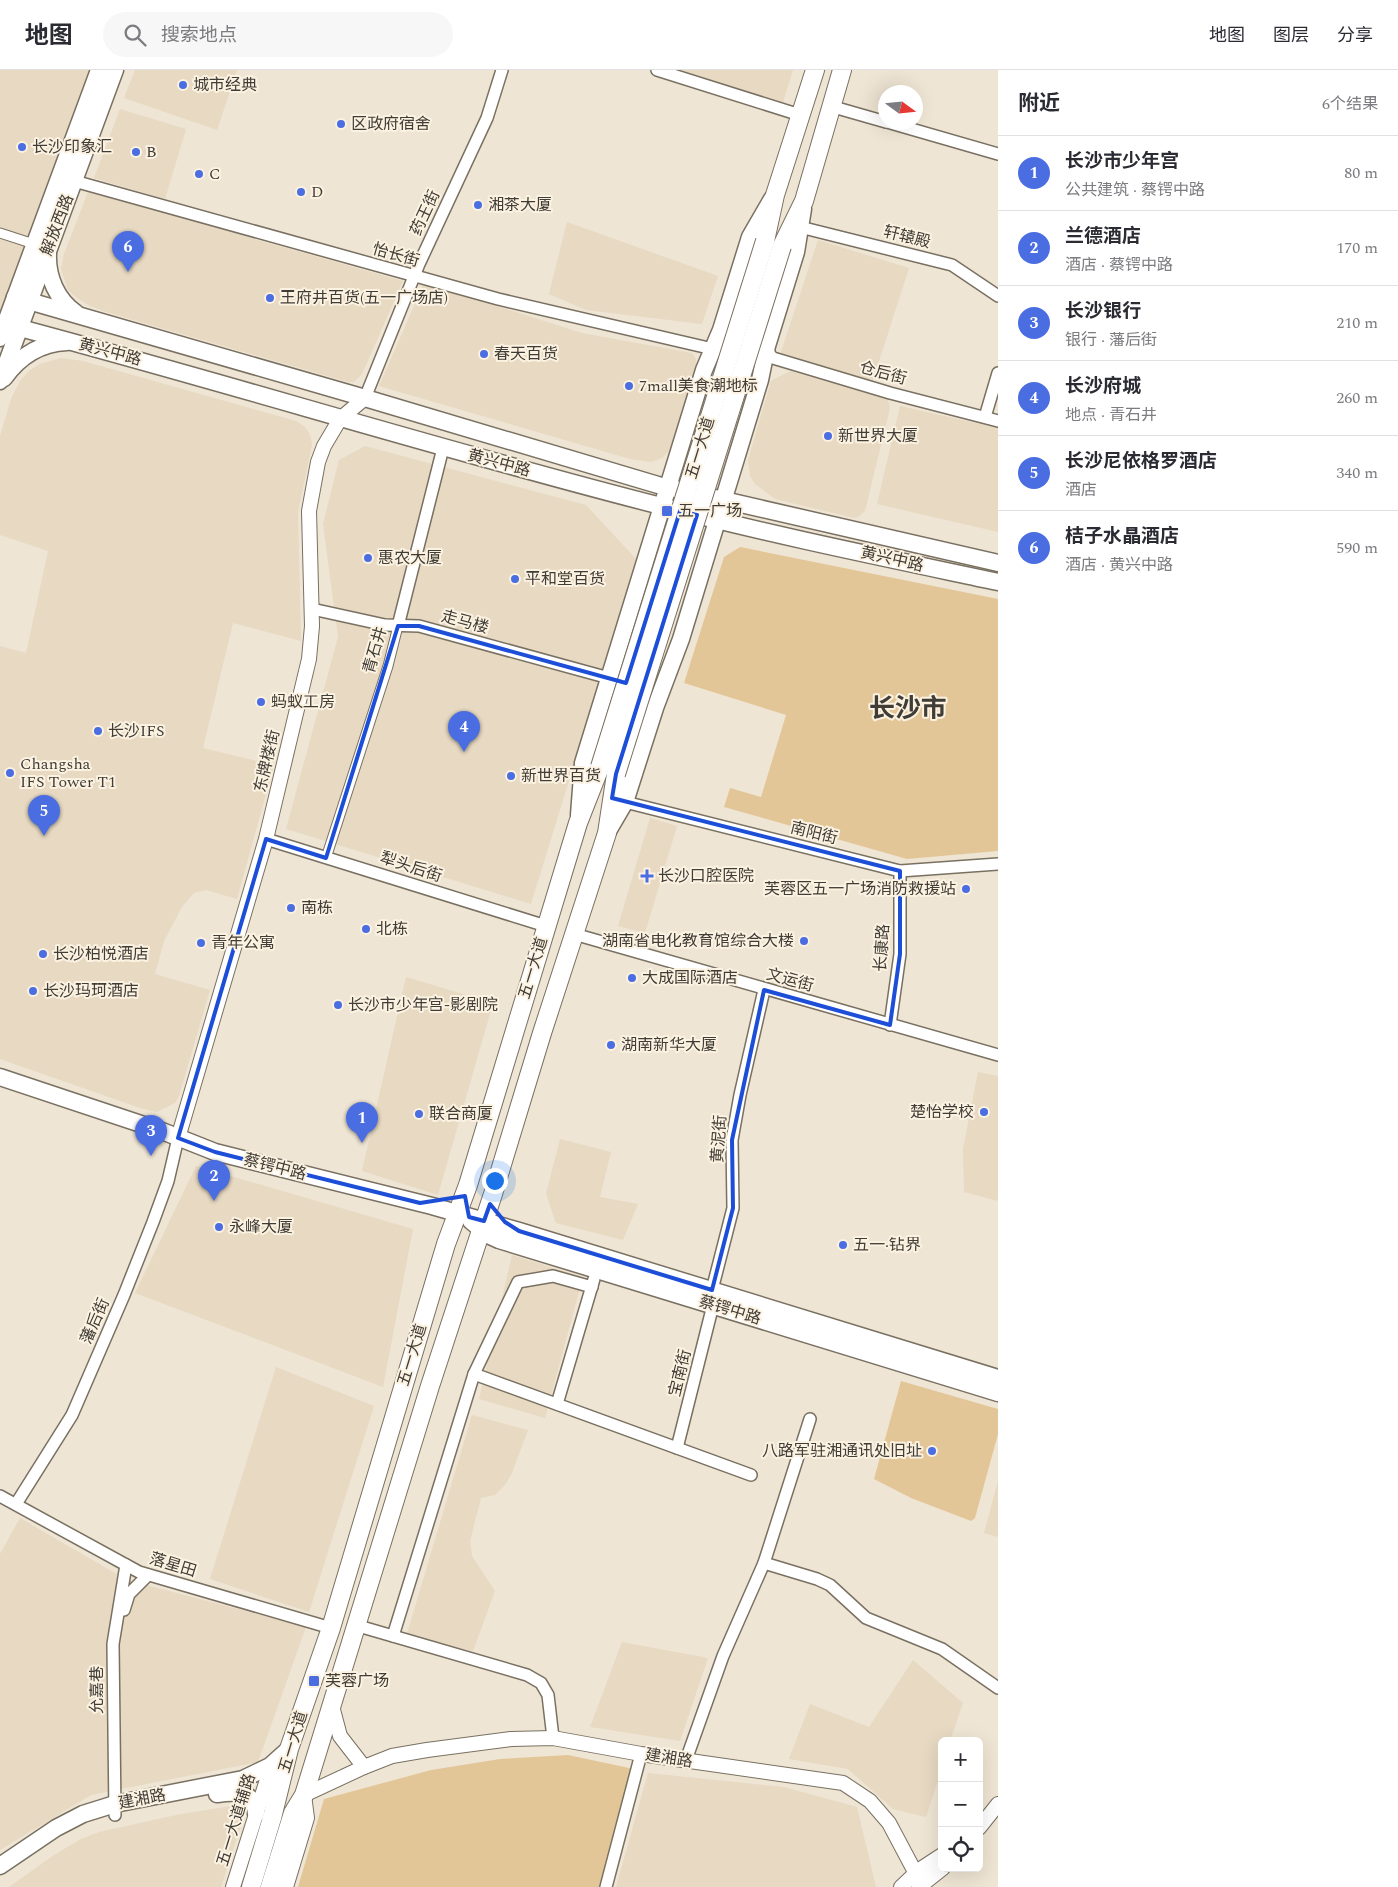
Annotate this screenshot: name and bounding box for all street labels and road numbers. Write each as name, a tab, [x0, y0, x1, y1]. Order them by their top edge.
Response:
street label: 药王街	[404, 186, 446, 240]
street label: 解放西路	[34, 191, 80, 259]
street label: 轩辕殿	[881, 220, 933, 254]
street label: 怡长街	[370, 237, 422, 273]
street label: 黄兴中路	[76, 332, 144, 372]
street label: 仓后街	[857, 355, 909, 391]
street label: 五一大道	[679, 414, 721, 482]
street label: 黄兴中路	[465, 443, 533, 483]
street label: 黄兴中路	[858, 540, 926, 578]
street label: 走马楼	[439, 604, 491, 640]
street label: 青石井	[357, 624, 393, 676]
street label: 东牌楼街	[248, 727, 286, 795]
street label: 南阳街	[788, 816, 840, 850]
street label: 犁头后街	[377, 846, 445, 888]
street label: 长康路	[868, 923, 896, 973]
street label: 五一大道	[512, 934, 554, 1002]
street label: 文运街	[764, 962, 816, 998]
street label: 黄泥街	[705, 1114, 733, 1164]
street label: 蔡锷中路	[241, 1148, 309, 1186]
street label: 蔡锷中路	[696, 1289, 764, 1331]
street label: 藩后街	[74, 1294, 116, 1348]
street label: 五一大道	[391, 1321, 433, 1389]
street label: 宝南街	[663, 1347, 697, 1399]
street label: 落星田	[147, 1547, 199, 1583]
street label: 允嘉巷	[85, 1666, 109, 1714]
street label: 五一大道	[272, 1708, 314, 1776]
street label: 建湘路	[643, 1742, 695, 1774]
street label: 五一大道辅路	[210, 1771, 262, 1869]
street label: 建湘路	[116, 1783, 168, 1815]

